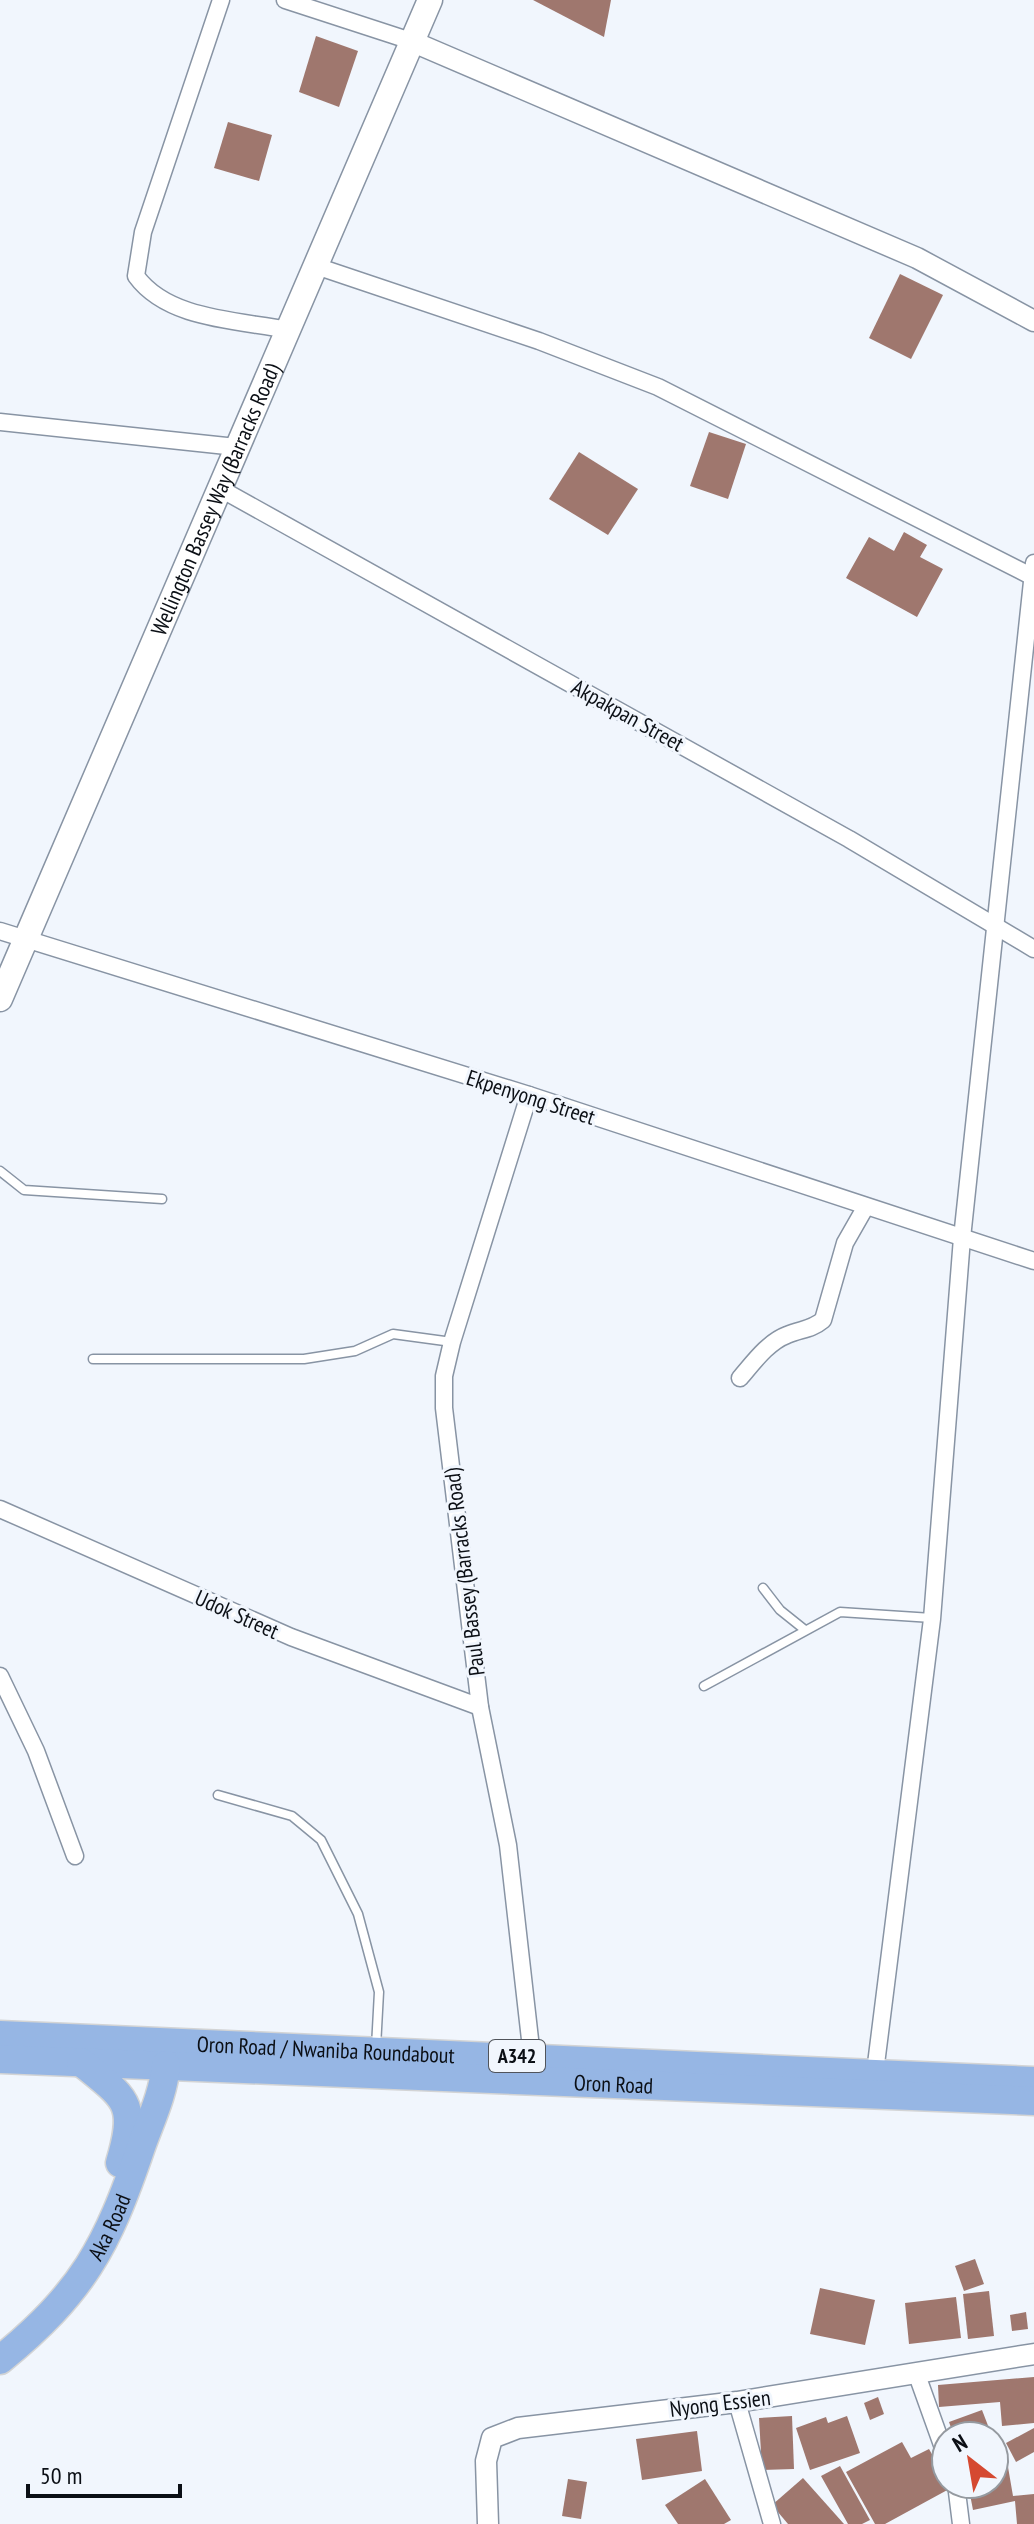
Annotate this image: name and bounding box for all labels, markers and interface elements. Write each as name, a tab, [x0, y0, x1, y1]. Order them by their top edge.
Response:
street label: Wellington Bassey Way (Barracks Road)	[144, 358, 286, 640]
street label: Akpakpan Street	[567, 673, 689, 757]
street label: Ekpenyong Street	[463, 1063, 599, 1131]
street label: Paul Bassey (Barracks Road)	[437, 1466, 491, 1677]
street label: Udok Street	[191, 1583, 283, 1645]
street label: Oron Road / Nwaniba Roundabout	[196, 2030, 455, 2069]
road number: A342	[489, 2040, 545, 2072]
street label: Oron Road	[573, 2068, 654, 2100]
street label: Aka Road	[81, 2190, 137, 2265]
street label: Nyong Essien	[668, 2383, 772, 2423]
north arrow	[930, 2420, 1010, 2500]
text: N	[947, 2428, 972, 2458]
scale bar	[28, 2448, 180, 2498]
text: 50 m	[40, 2460, 82, 2491]

